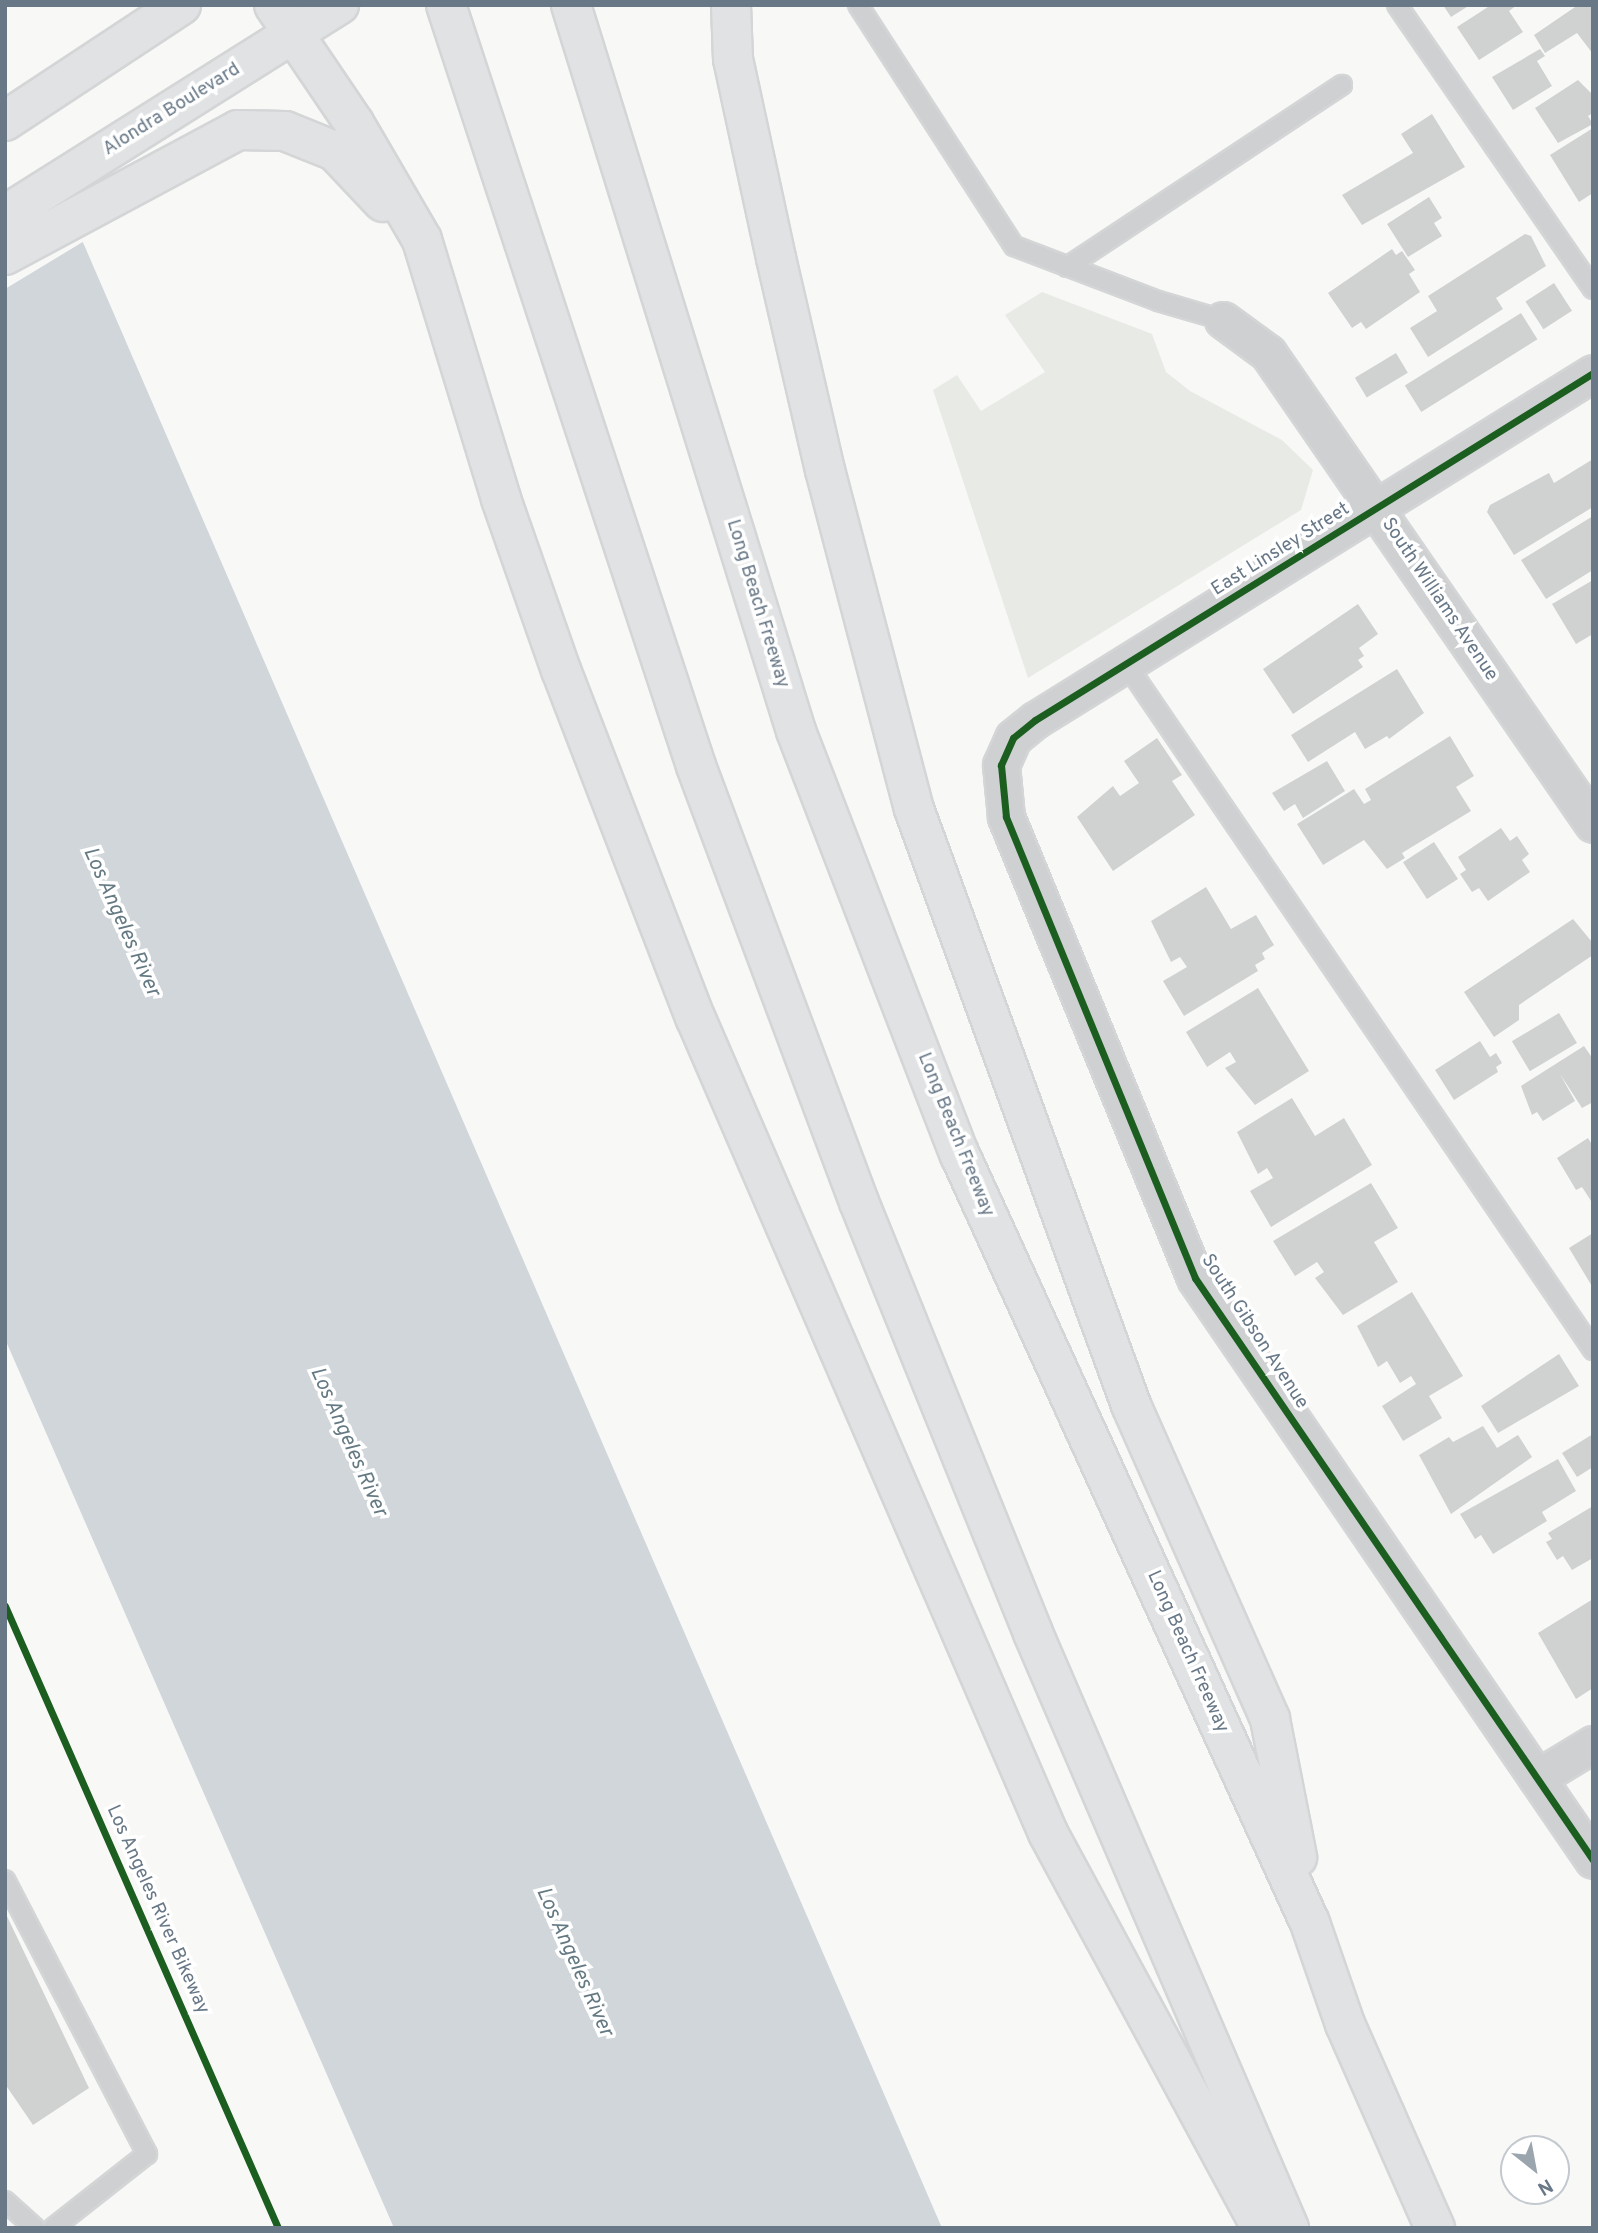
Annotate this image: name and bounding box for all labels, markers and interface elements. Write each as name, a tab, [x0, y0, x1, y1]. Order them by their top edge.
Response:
street label: Alondra Boulevard	[99, 59, 245, 161]
street label: East Linsley Street	[1208, 498, 1354, 602]
street label: South Williams Avenue	[1376, 514, 1502, 686]
street label: Long Beach Freeway	[720, 517, 794, 691]
water label: Los Angeles River	[77, 843, 165, 1001]
street label: Long Beach Freeway	[912, 1050, 998, 1220]
street label: South Gibson Avenue	[1195, 1250, 1313, 1414]
water label: Los Angeles River	[304, 1363, 392, 1521]
street label: Long Beach Freeway	[1141, 1567, 1233, 1737]
street label: Los Angeles River Bikeway	[100, 1802, 214, 2018]
water label: Los Angeles River	[530, 1883, 618, 2041]
north arrow	[1500, 2135, 1570, 2205]
text: N	[1533, 2172, 1557, 2200]

